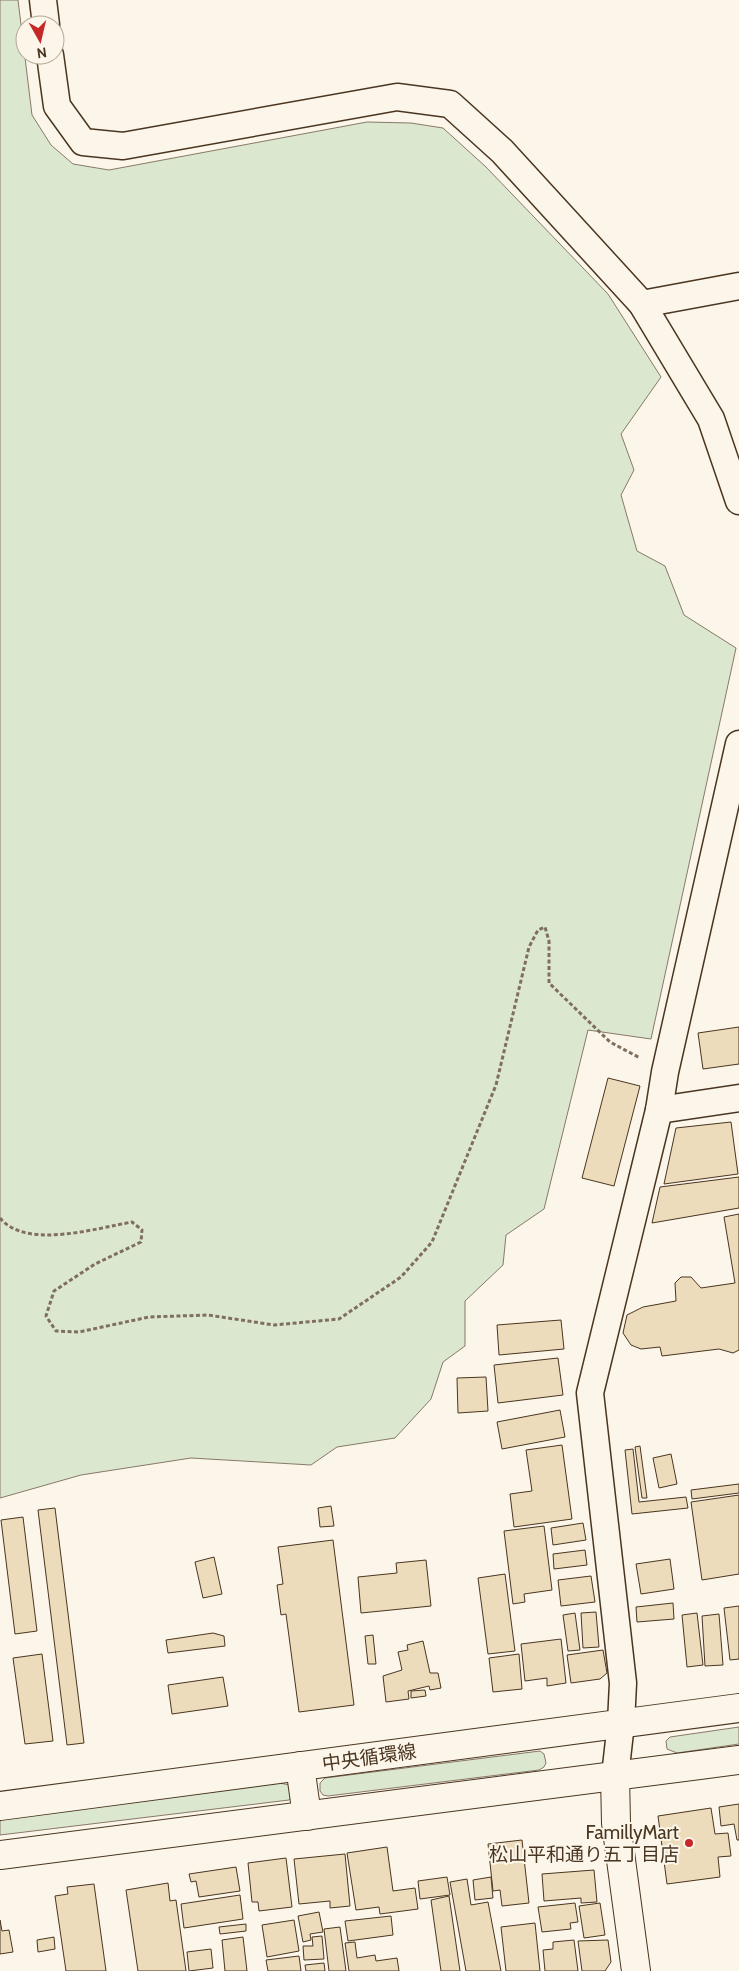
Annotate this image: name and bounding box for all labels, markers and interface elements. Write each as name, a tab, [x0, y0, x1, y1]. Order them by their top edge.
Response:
north arrow	[15, 15, 65, 65]
text: N	[36, 43, 48, 62]
street label: 中央循環線	[320, 1739, 418, 1775]
place label: FamillyMart 松山平和通り五丁目店	[489, 1821, 680, 1866]
marker: FamillyMart 松山平和通り五丁目店	[683, 1837, 695, 1849]

